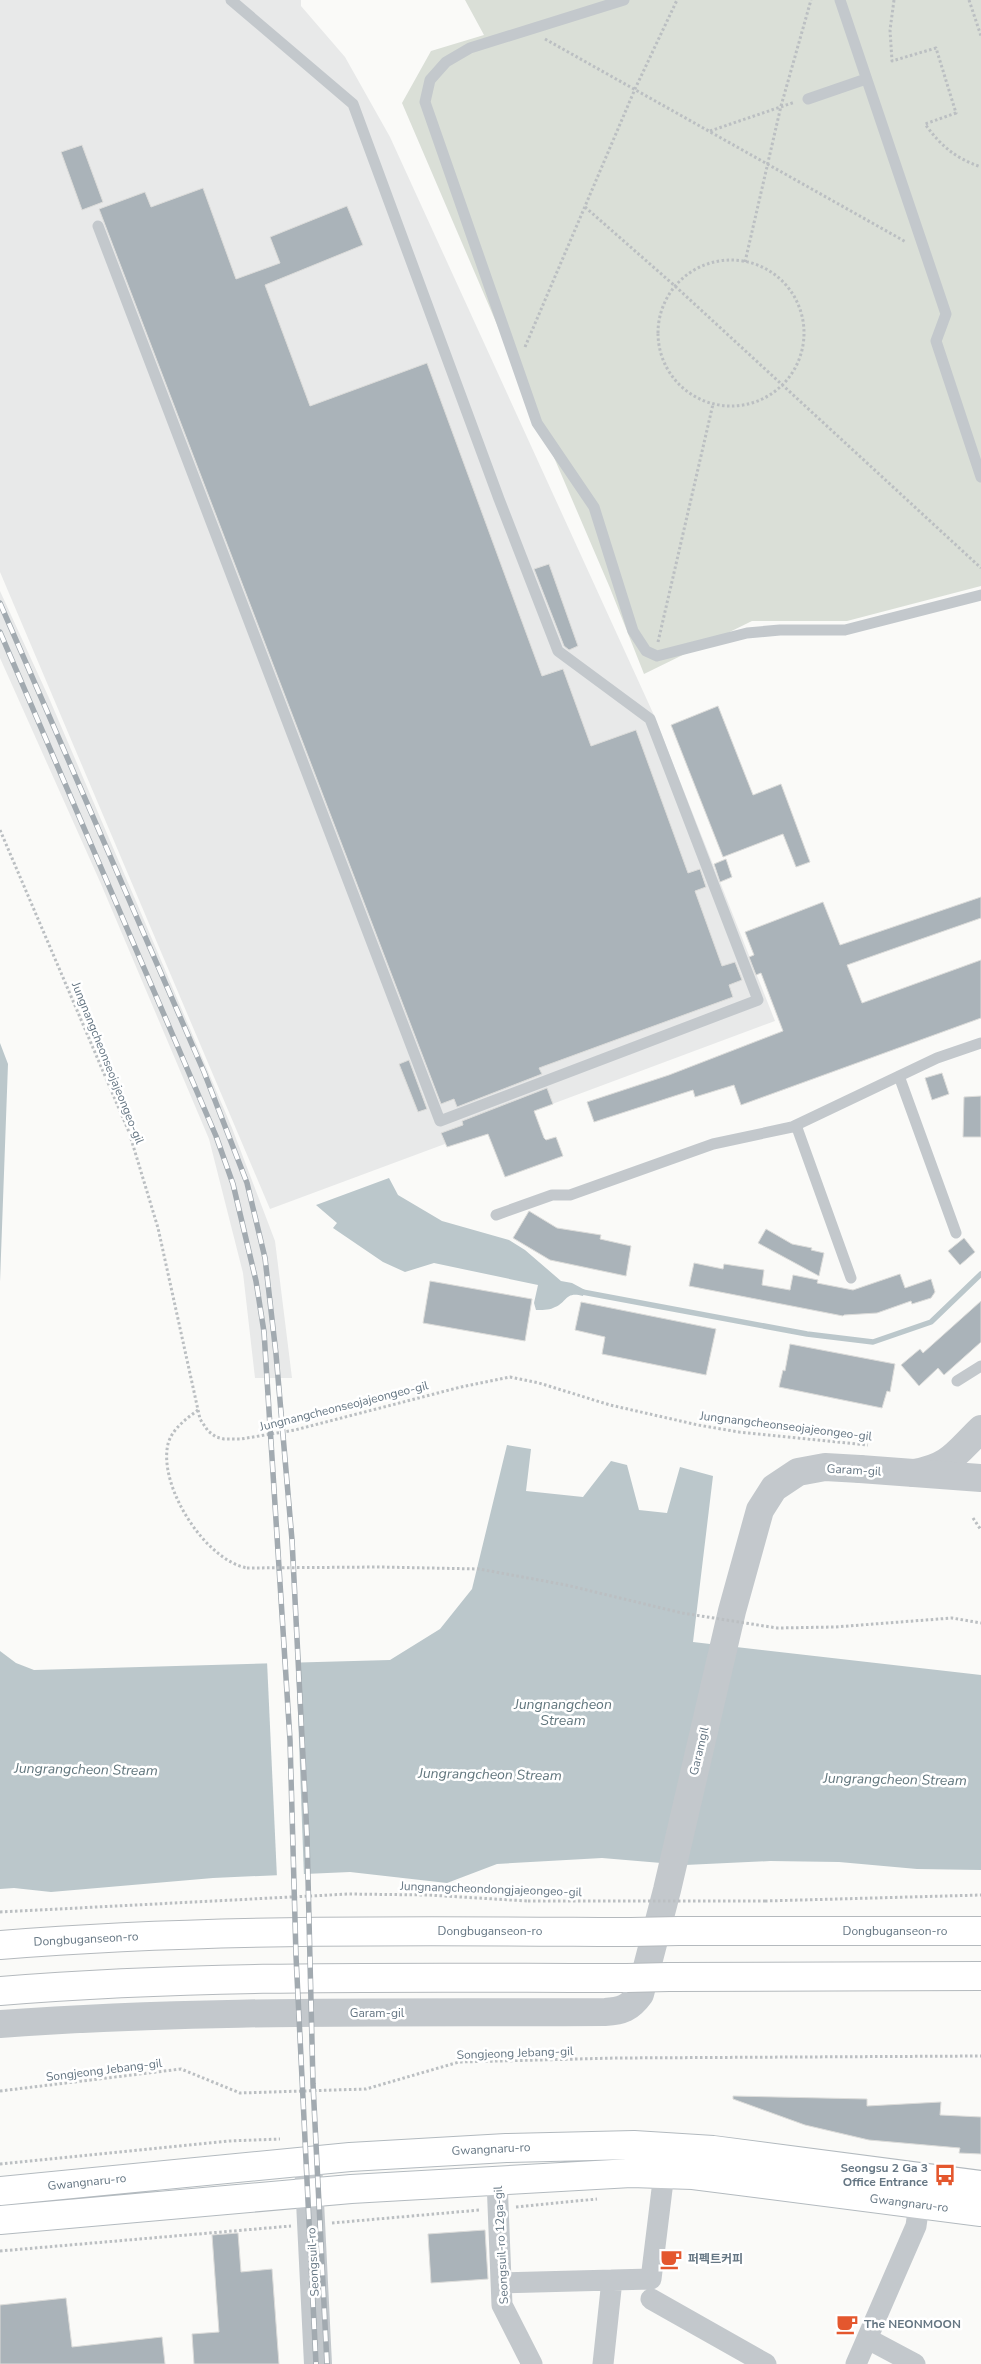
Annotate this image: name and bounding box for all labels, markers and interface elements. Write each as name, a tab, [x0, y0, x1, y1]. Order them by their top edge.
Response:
street label: Jungnangcheonseojajeongeo-gil	[68, 979, 148, 1147]
street label: Jungnangcheonseojajeongeo-gil	[257, 1377, 430, 1435]
street label: Jungnangcheonseojajeongeo-gil	[698, 1407, 873, 1445]
street label: Garam-gil	[826, 1461, 882, 1479]
water label: Jungnangcheon Stream	[513, 1695, 612, 1730]
street label: Garamgil	[686, 1725, 712, 1777]
water label: Jungrangcheon Stream	[13, 1759, 158, 1780]
water label: Jungrangcheon Stream	[417, 1764, 562, 1785]
water label: Jungrangcheon Stream	[822, 1769, 967, 1790]
street label: Jungnangcheondongjajeongeo-gil	[399, 1878, 583, 1900]
street label: Dongbuganseon-ro	[438, 1923, 543, 1939]
street label: Dongbuganseon-ro	[843, 1923, 948, 1939]
street label: Dongbuganseon-ro	[33, 1928, 139, 1950]
street label: Garam-gil	[350, 2005, 405, 2021]
street label: Songjeong Jebang-gil	[456, 2043, 574, 2063]
street label: Songjeong Jebang-gil	[45, 2055, 163, 2085]
street label: Gwangnaru-ro	[451, 2139, 531, 2159]
place label: Seongsu 2 Ga 3 Office Entrance	[840, 2160, 928, 2190]
bus stop icon: Seongsu 2 Ga 3 Office Entrance	[932, 2162, 958, 2188]
street label: Gwangnaru-ro	[47, 2170, 127, 2194]
street label: Seongsuil-ro 12ga-gil	[490, 2185, 512, 2305]
street label: Gwangnaru-ro	[869, 2190, 950, 2216]
street label: Seongsuil-ro	[303, 2227, 323, 2297]
cafe icon: 퍼펙트커피	[658, 2246, 684, 2272]
place label: 퍼펙트커피	[688, 2251, 743, 2267]
cafe icon: The NEONMOON	[834, 2311, 860, 2337]
place label: The NEONMOON	[864, 2316, 961, 2332]

